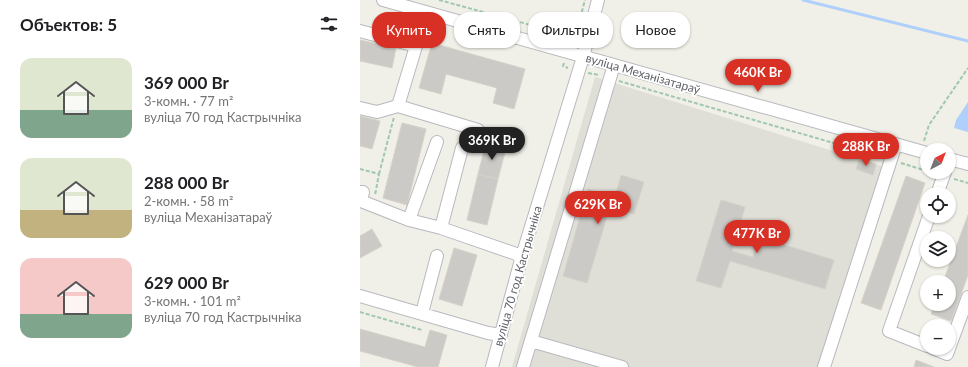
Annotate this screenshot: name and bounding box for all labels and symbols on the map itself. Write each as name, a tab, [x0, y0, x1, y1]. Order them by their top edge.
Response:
street label: вуліца Механізатараў	[584, 50, 703, 97]
pin: 460K Br	[721, 59, 795, 93]
pin: 369K Br	[455, 127, 529, 161]
pin: 288K Br	[829, 133, 903, 167]
north arrow	[920, 143, 956, 179]
pin: 629K Br	[561, 191, 635, 225]
street label: вуліца 70 год Кастрычніка	[490, 204, 545, 348]
pin: 477K Br	[720, 220, 794, 254]

